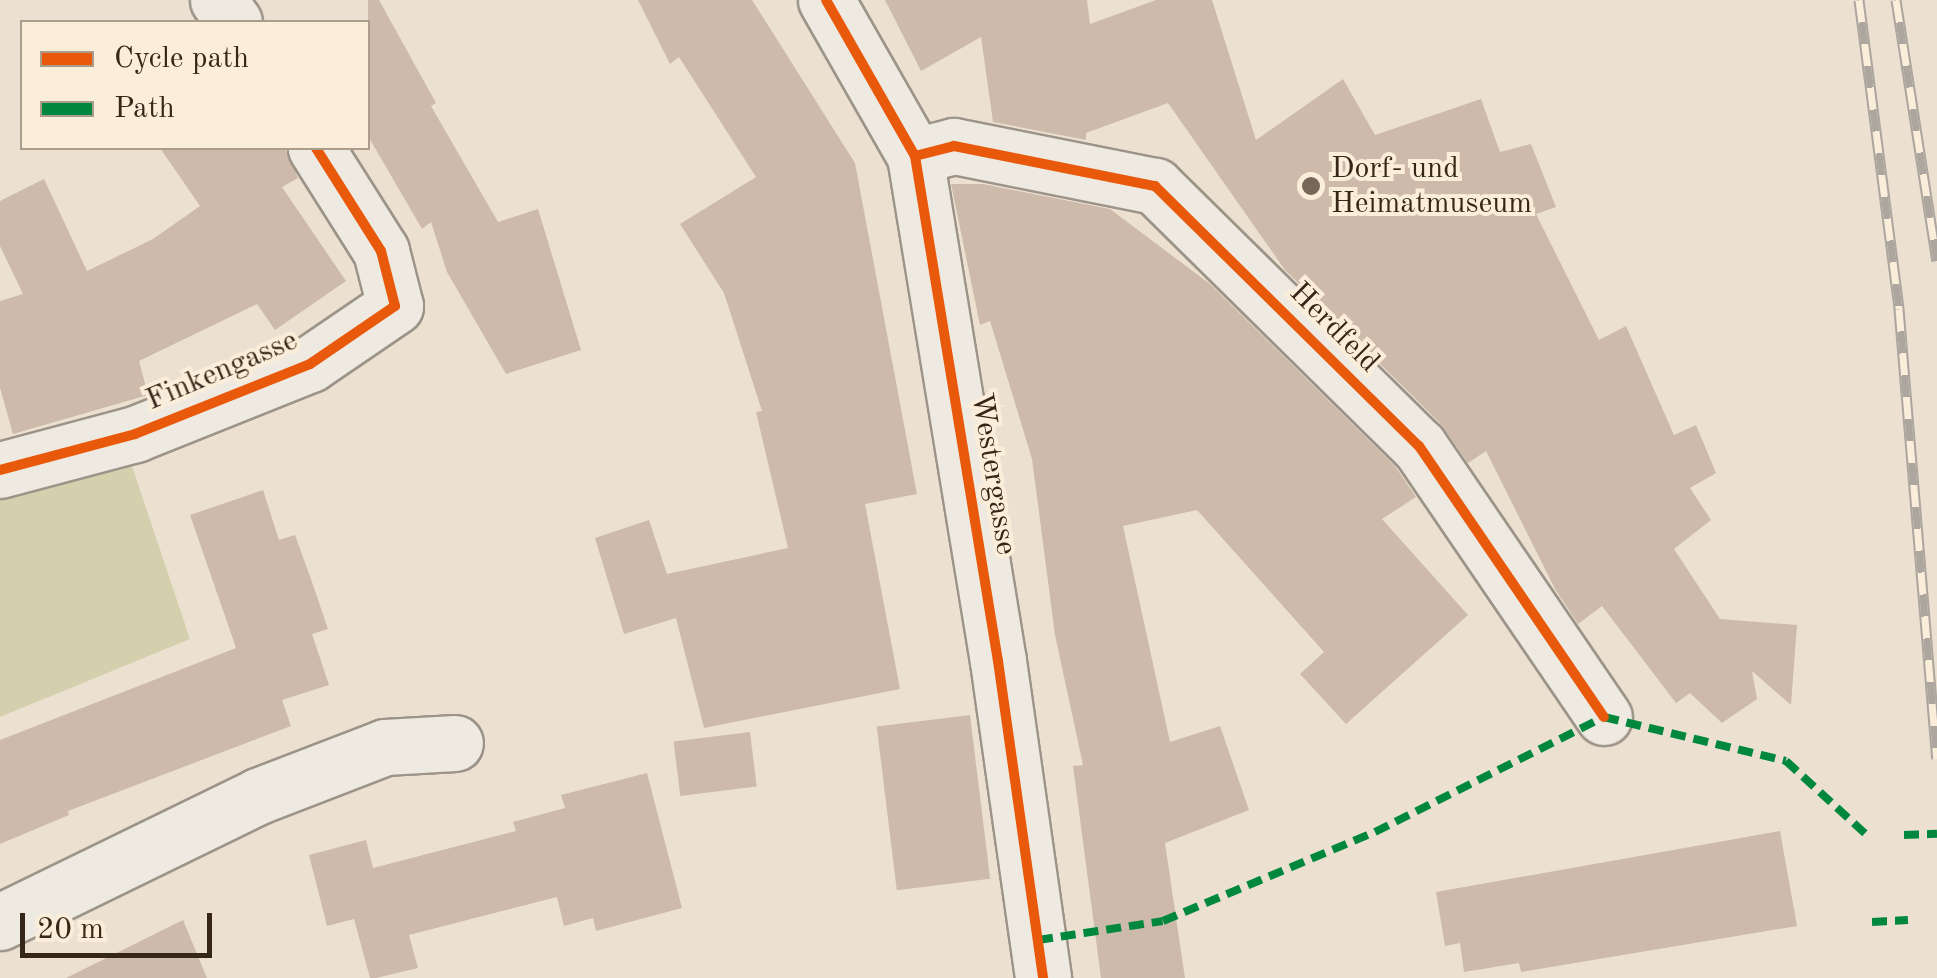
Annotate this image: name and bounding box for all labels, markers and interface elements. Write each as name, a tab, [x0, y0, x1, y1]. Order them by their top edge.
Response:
legend	[20, 20, 370, 150]
text: Cycle path	[114, 44, 249, 74]
text: Path	[114, 94, 175, 124]
place label: Dorf- und Heimatmuseum	[1331, 151, 1532, 222]
marker: Dorf- und Heimatmuseum	[1300, 175, 1322, 197]
street label: Herdfeld	[1281, 275, 1387, 381]
street label: Finkengasse	[141, 323, 303, 419]
street label: Westergasse	[962, 390, 1024, 558]
scale bar	[25, 893, 218, 955]
text: 20 m	[37, 915, 104, 945]

